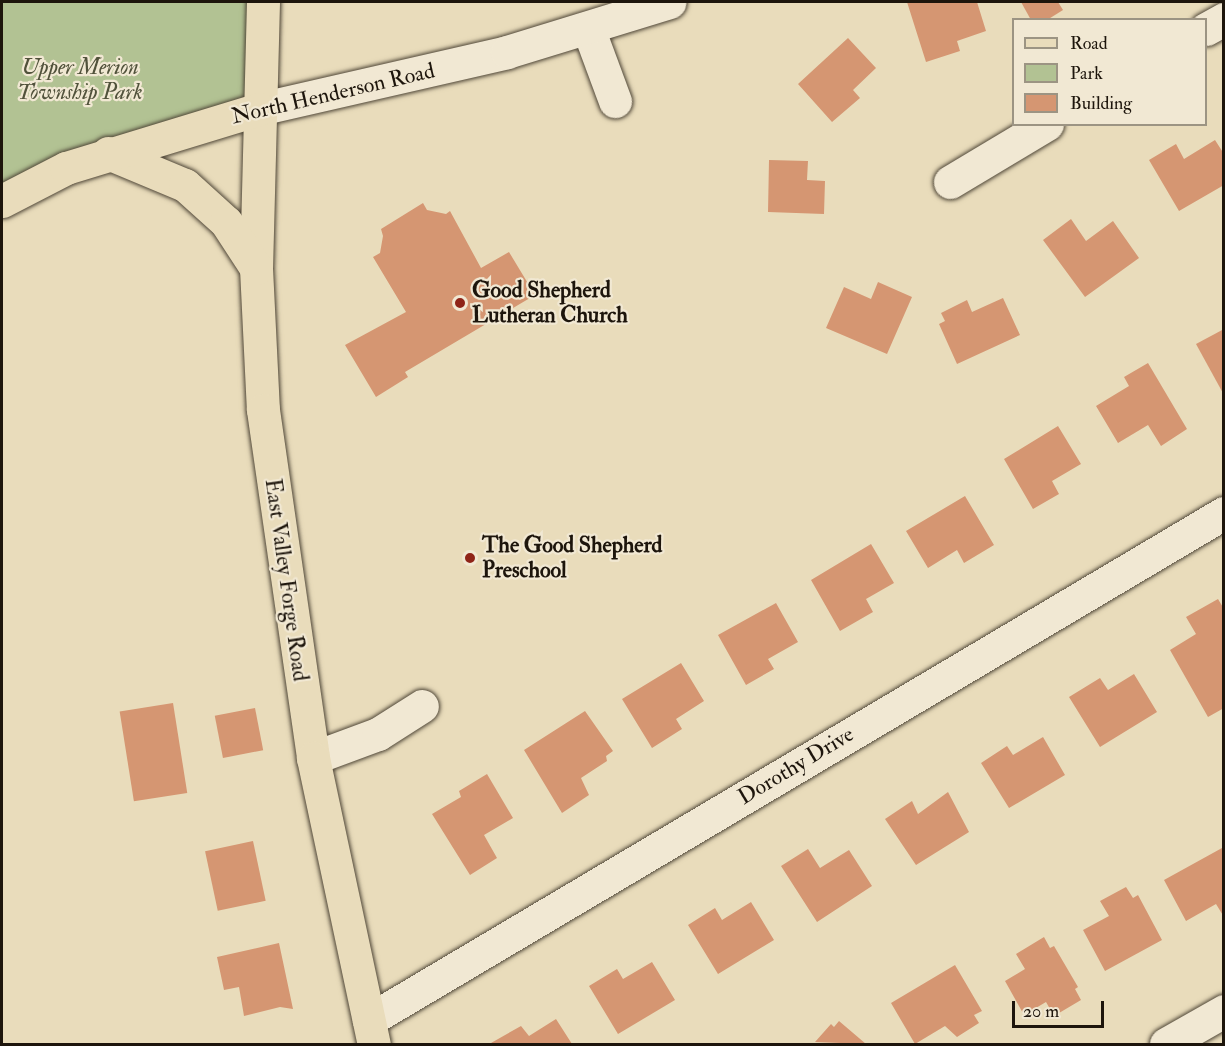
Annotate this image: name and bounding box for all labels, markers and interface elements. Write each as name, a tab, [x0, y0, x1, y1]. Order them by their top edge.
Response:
legend	[1012, 18, 1207, 126]
text: Road	[1070, 32, 1108, 55]
park label: Upper Merion Township Park	[17, 54, 143, 106]
street label: North Henderson Road	[229, 58, 437, 130]
text: Park	[1070, 62, 1103, 85]
text: Building	[1070, 92, 1132, 115]
place label: Good Shepherd Lutheran Church	[472, 277, 628, 328]
marker: Good Shepherd Lutheran Church	[453, 296, 467, 310]
street label: East Valley Forge Road	[259, 477, 313, 683]
place label: The Good Shepherd Preschool	[482, 532, 662, 584]
marker: The Good Shepherd Preschool	[463, 551, 477, 565]
street label: Dorothy Drive	[733, 721, 859, 811]
scale bar	[1015, 989, 1106, 1027]
text: 20 m	[1023, 1000, 1059, 1023]

